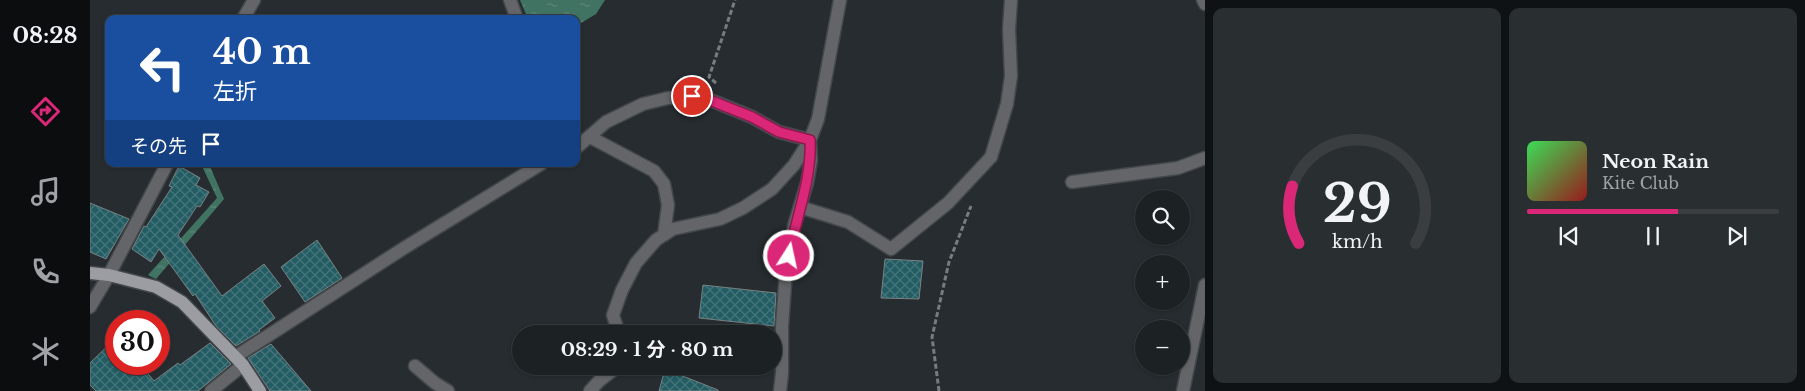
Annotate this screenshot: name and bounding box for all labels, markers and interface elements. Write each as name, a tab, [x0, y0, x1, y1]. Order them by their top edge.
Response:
text: 08:28	[12, 22, 78, 49]
text: 40 m	[213, 30, 311, 73]
icon: left	[130, 35, 195, 100]
pin	[671, 75, 713, 117]
text: 左折	[213, 78, 257, 105]
icon: arrive	[678, 82, 706, 110]
icon: directions	[28, 94, 63, 129]
icon: arrive	[197, 130, 225, 158]
text: その先	[130, 135, 187, 158]
text: Neon Rain	[1602, 150, 1709, 173]
text: 29	[1323, 172, 1391, 236]
text: Kite Club	[1602, 173, 1679, 193]
icon: music	[28, 174, 63, 209]
map controls	[1135, 190, 1190, 375]
button: search	[1135, 190, 1190, 245]
icon: previous	[1555, 222, 1583, 250]
icon: pause	[1639, 222, 1667, 250]
icon: next	[1723, 222, 1751, 250]
position arrow	[762, 229, 814, 281]
text: km/h	[1332, 231, 1382, 253]
icon: phone	[28, 254, 63, 289]
button: +	[1135, 255, 1190, 310]
speed limit sign: 30	[105, 310, 170, 375]
button: −	[1135, 320, 1190, 375]
icon: climate	[28, 334, 63, 369]
text: 08:29 · 1 分 · 80 m	[561, 338, 733, 361]

